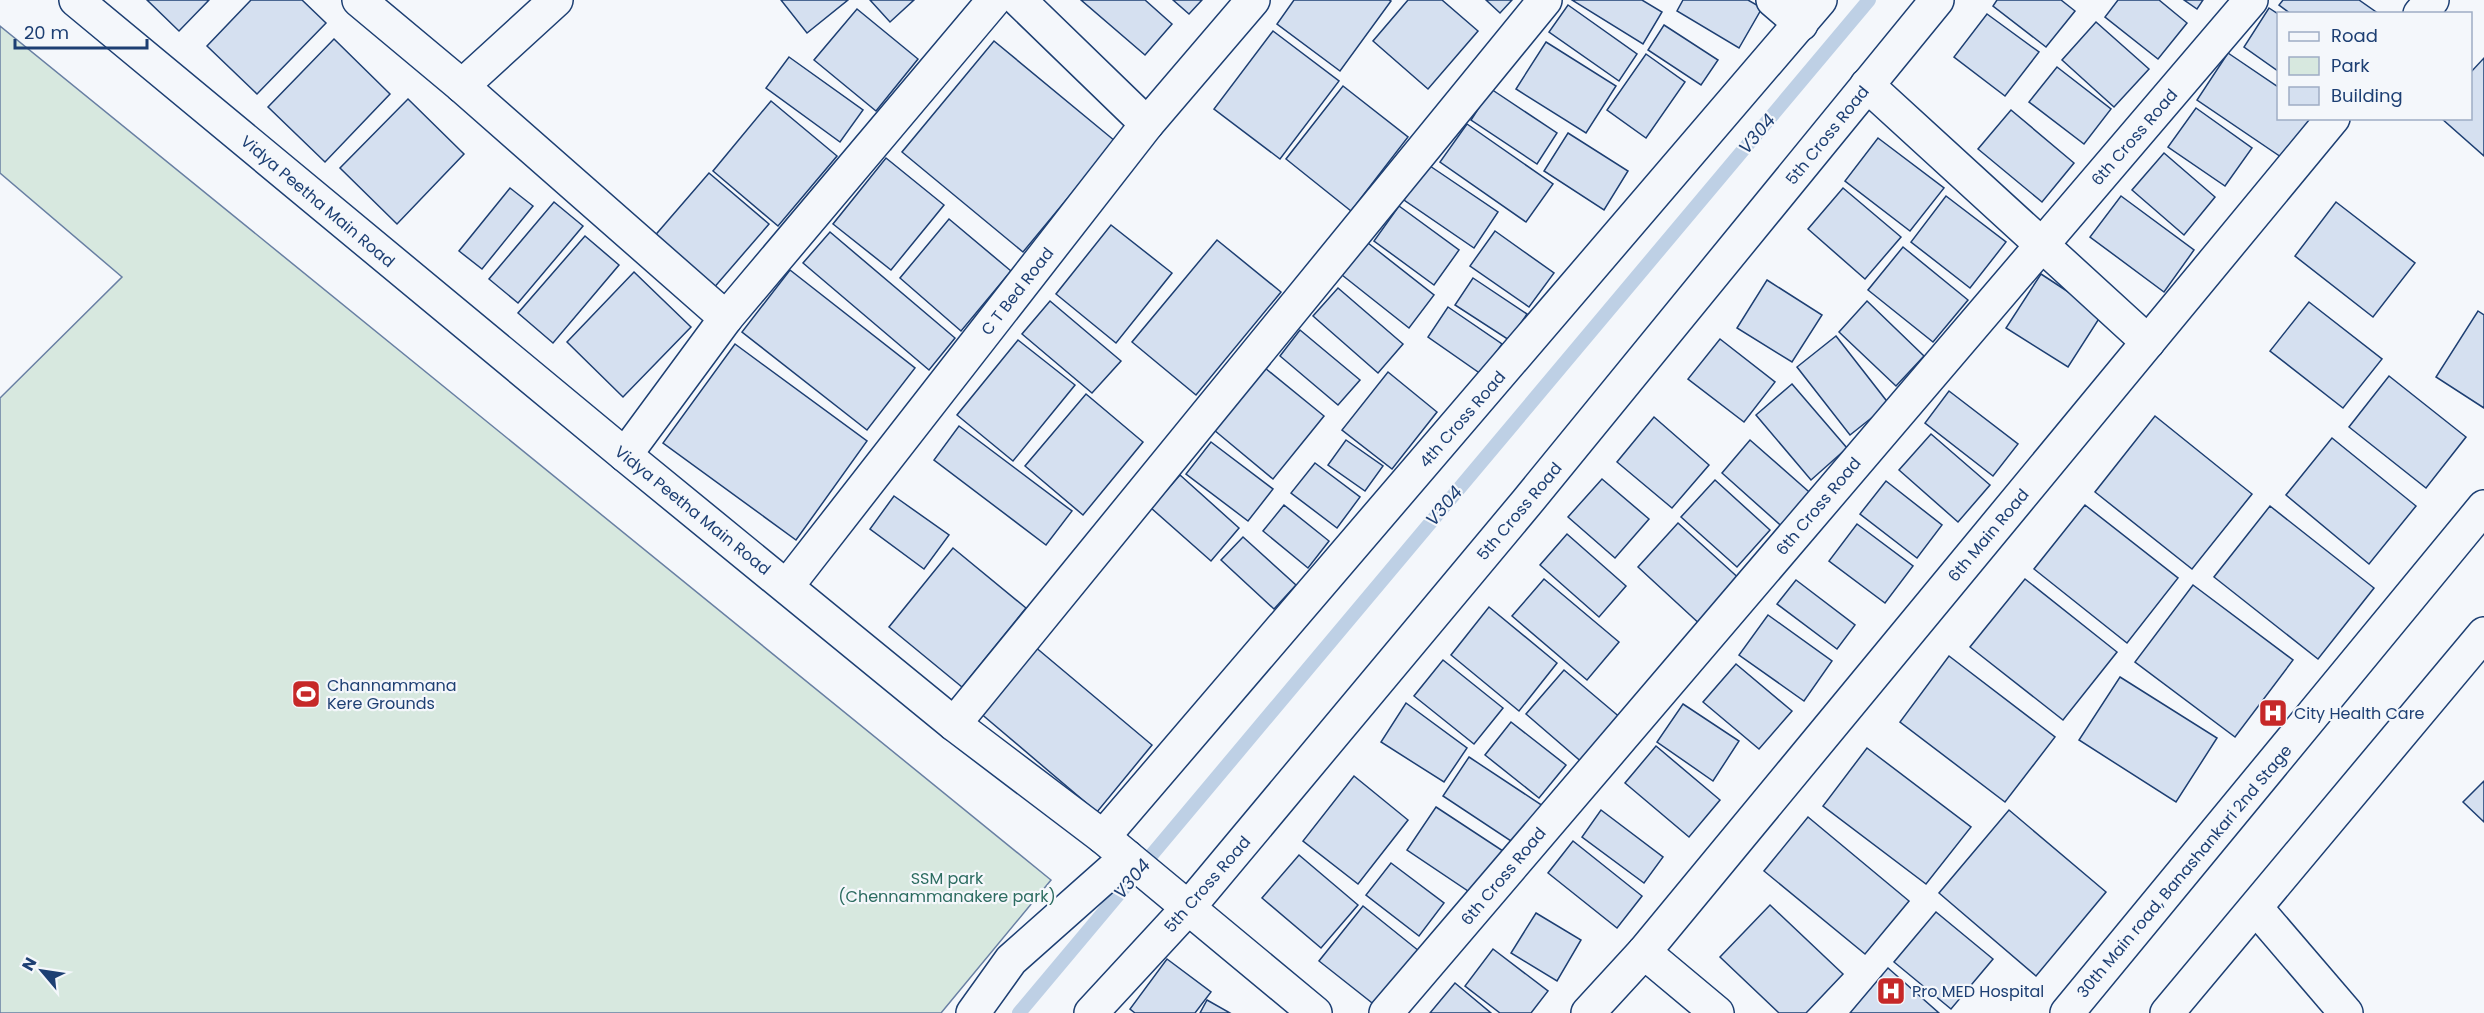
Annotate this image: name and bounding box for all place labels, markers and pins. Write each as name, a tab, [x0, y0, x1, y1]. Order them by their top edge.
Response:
place label: Channammana Kere Grounds	[327, 674, 457, 715]
sports icon: Channammana Kere Grounds	[290, 678, 322, 710]
hospital icon: City Health Care	[2257, 697, 2289, 729]
place label: City Health Care	[2294, 702, 2425, 725]
hospital icon: Pro MED Hospital	[1875, 975, 1907, 1007]
place label: Pro MED Hospital	[1912, 980, 2044, 1003]

